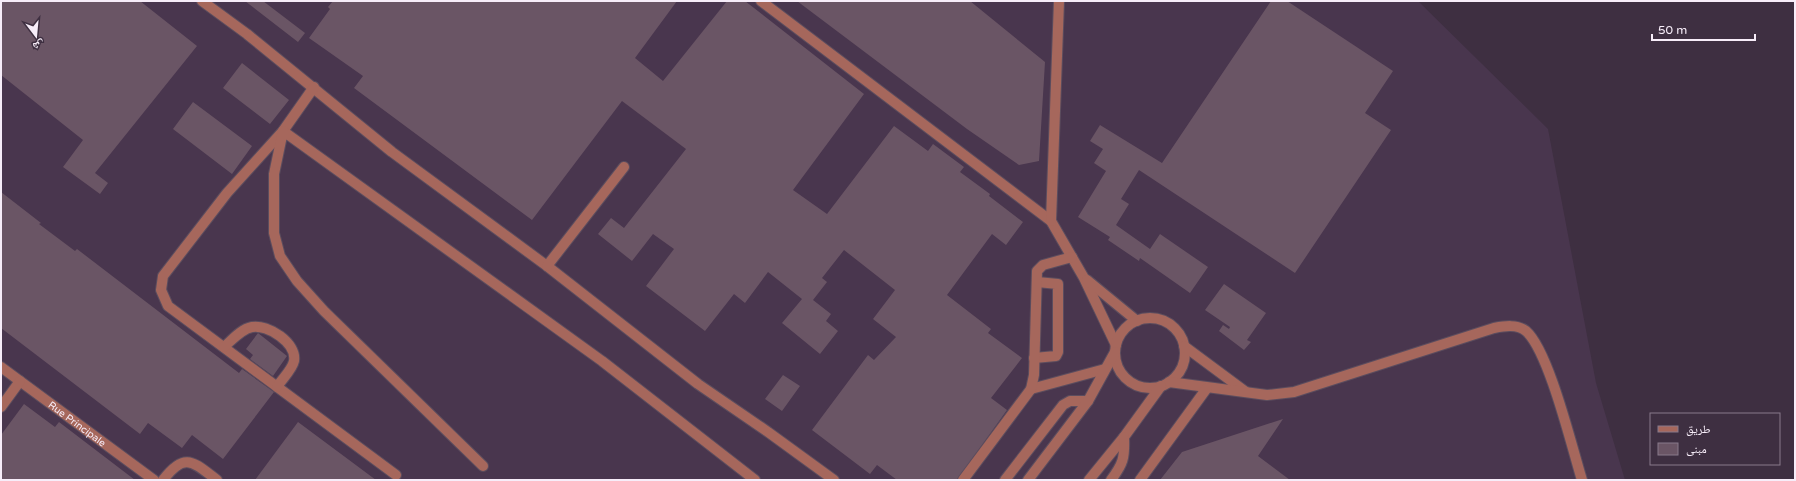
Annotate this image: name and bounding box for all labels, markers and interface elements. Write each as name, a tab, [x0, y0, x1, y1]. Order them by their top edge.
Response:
north arrow	[16, 16, 56, 56]
scale bar	[1652, 16, 1755, 42]
text: 50 m	[1658, 23, 1687, 37]
text: ش	[31, 36, 46, 53]
street label: Rue Principale	[46, 399, 108, 450]
legend	[1650, 413, 1780, 465]
text: طريق	[1686, 422, 1711, 436]
text: مبنى	[1686, 442, 1707, 456]

